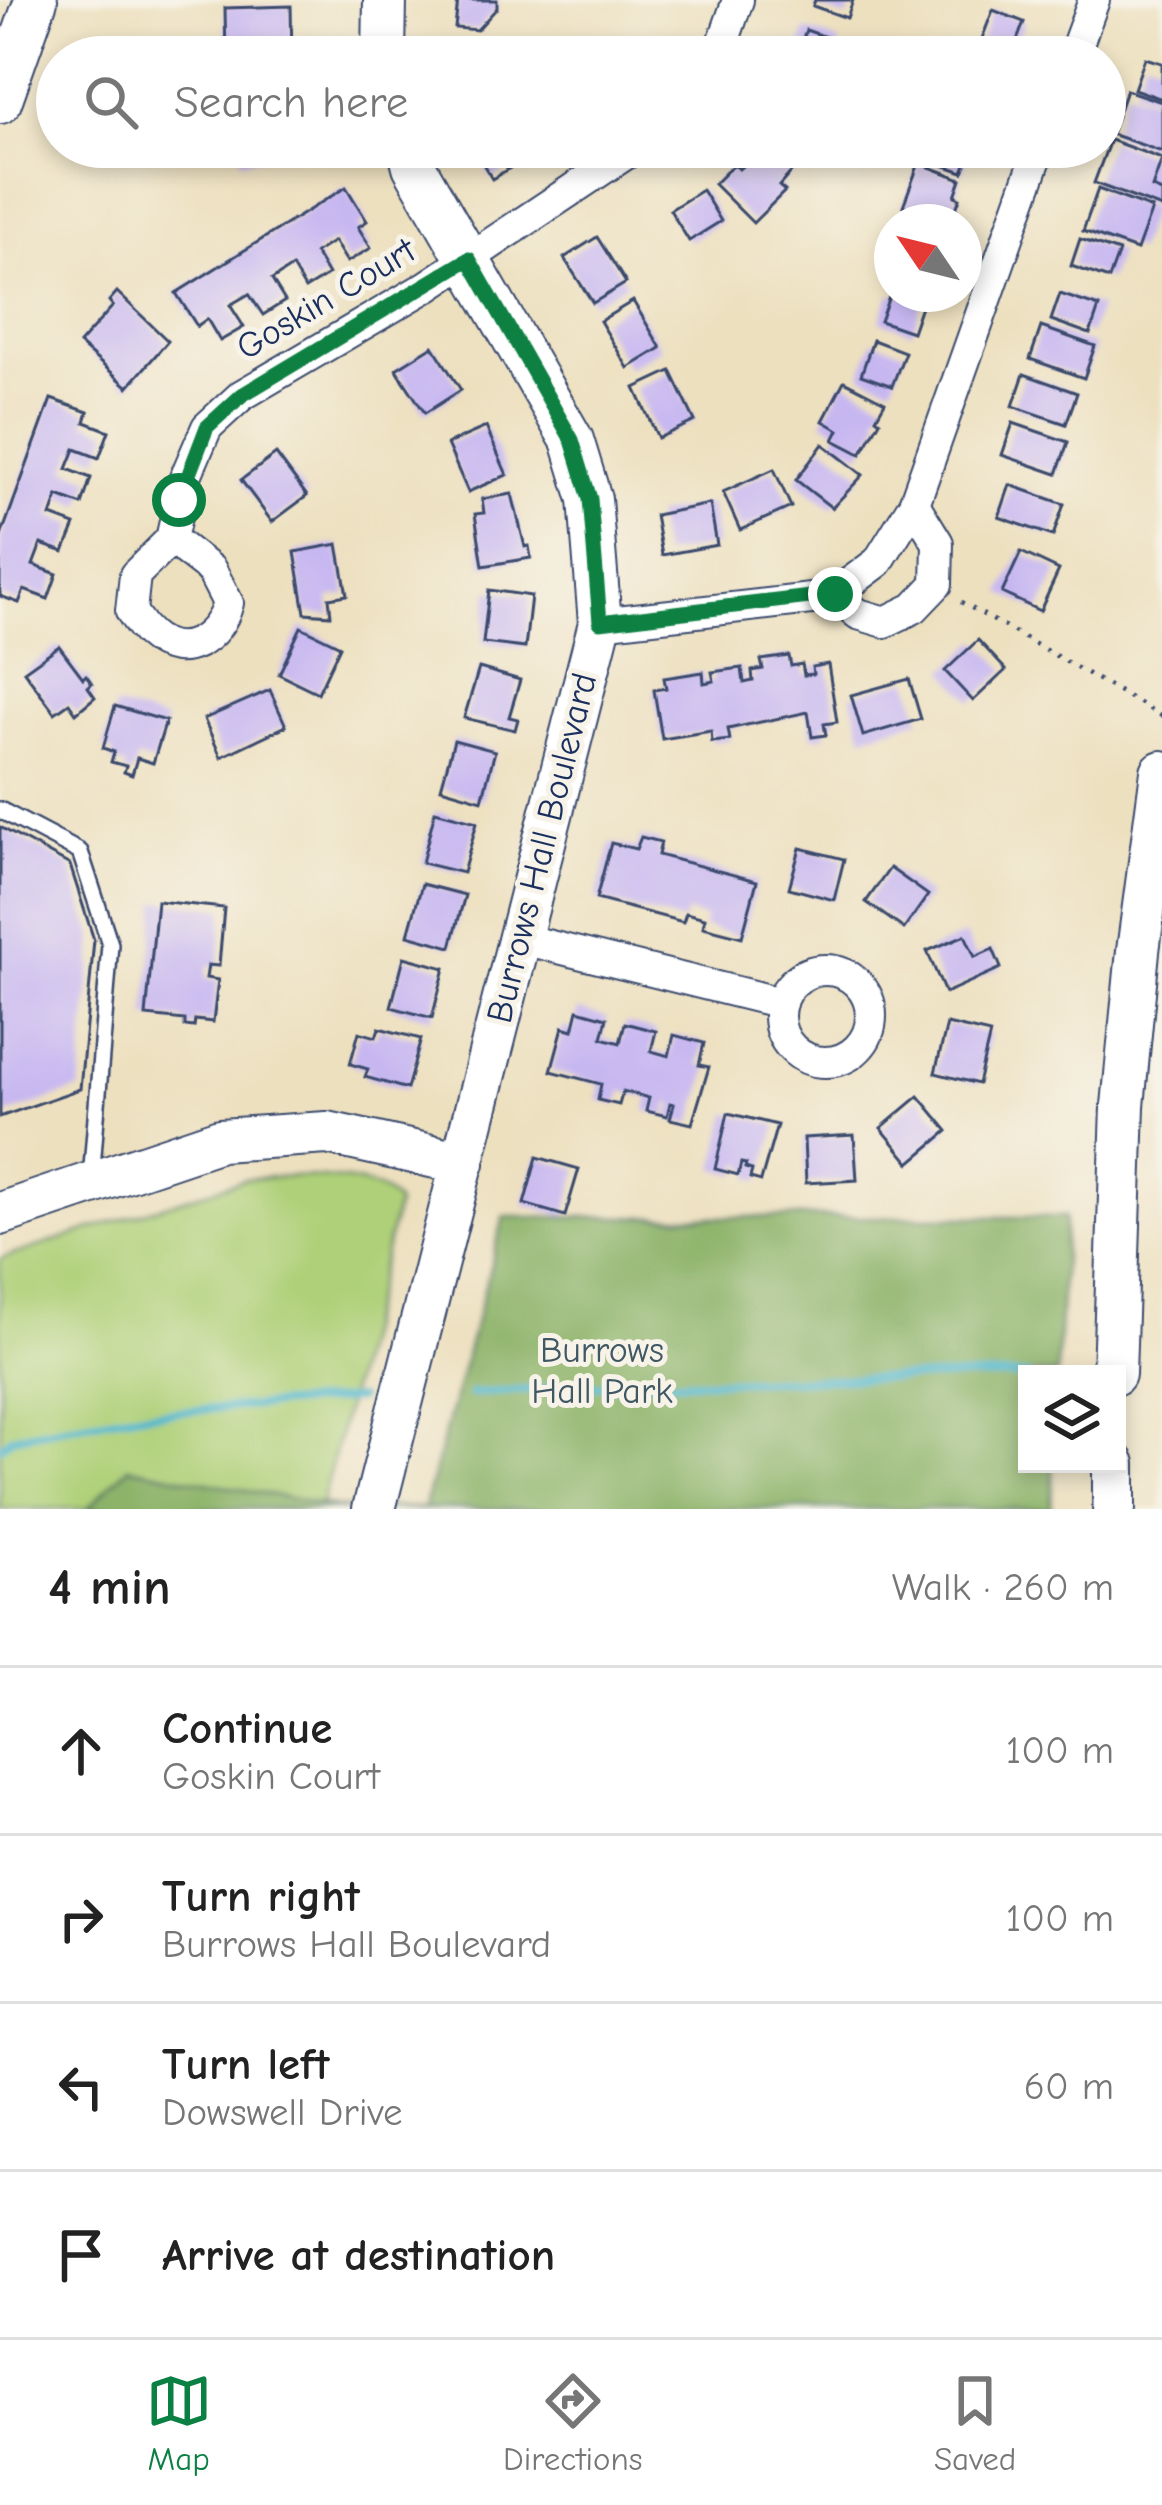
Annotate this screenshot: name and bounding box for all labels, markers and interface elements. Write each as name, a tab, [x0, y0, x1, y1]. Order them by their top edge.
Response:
search box	[36, 36, 1126, 168]
icon: search	[78, 69, 144, 135]
text: Search here	[174, 76, 408, 128]
north arrow	[874, 204, 982, 312]
street label: Goskin Court	[229, 229, 424, 368]
route start	[152, 473, 206, 527]
route end	[808, 567, 862, 621]
street label: Burrows Hall Boulevard	[479, 669, 605, 1027]
park label: Burrows Hall Park	[531, 1330, 673, 1412]
map controls	[1018, 1365, 1126, 1473]
button: layers	[1018, 1365, 1126, 1473]
text: 4 min	[48, 1558, 171, 1617]
text: Walk · 260 m	[892, 1565, 1114, 1610]
text: Continue	[162, 1702, 332, 1754]
icon: ahead	[48, 1718, 114, 1784]
text: 100 m	[1006, 1728, 1114, 1773]
text: Goskin Court	[162, 1754, 380, 1799]
text: Turn right	[162, 1870, 360, 1922]
icon: right	[48, 1886, 114, 1952]
text: 100 m	[1006, 1896, 1114, 1941]
text: Burrows Hall Boulevard	[162, 1922, 551, 1967]
text: Turn left	[162, 2038, 329, 2090]
icon: left	[48, 2054, 114, 2120]
text: 60 m	[1024, 2064, 1114, 2109]
text: Dowswell Drive	[162, 2090, 403, 2135]
icon: arrive	[48, 2222, 114, 2288]
text: Arrive at destination	[162, 2229, 555, 2281]
tab: Map	[146, 2368, 212, 2478]
tab: Directions	[503, 2368, 643, 2478]
tab: Saved	[934, 2368, 1016, 2478]

